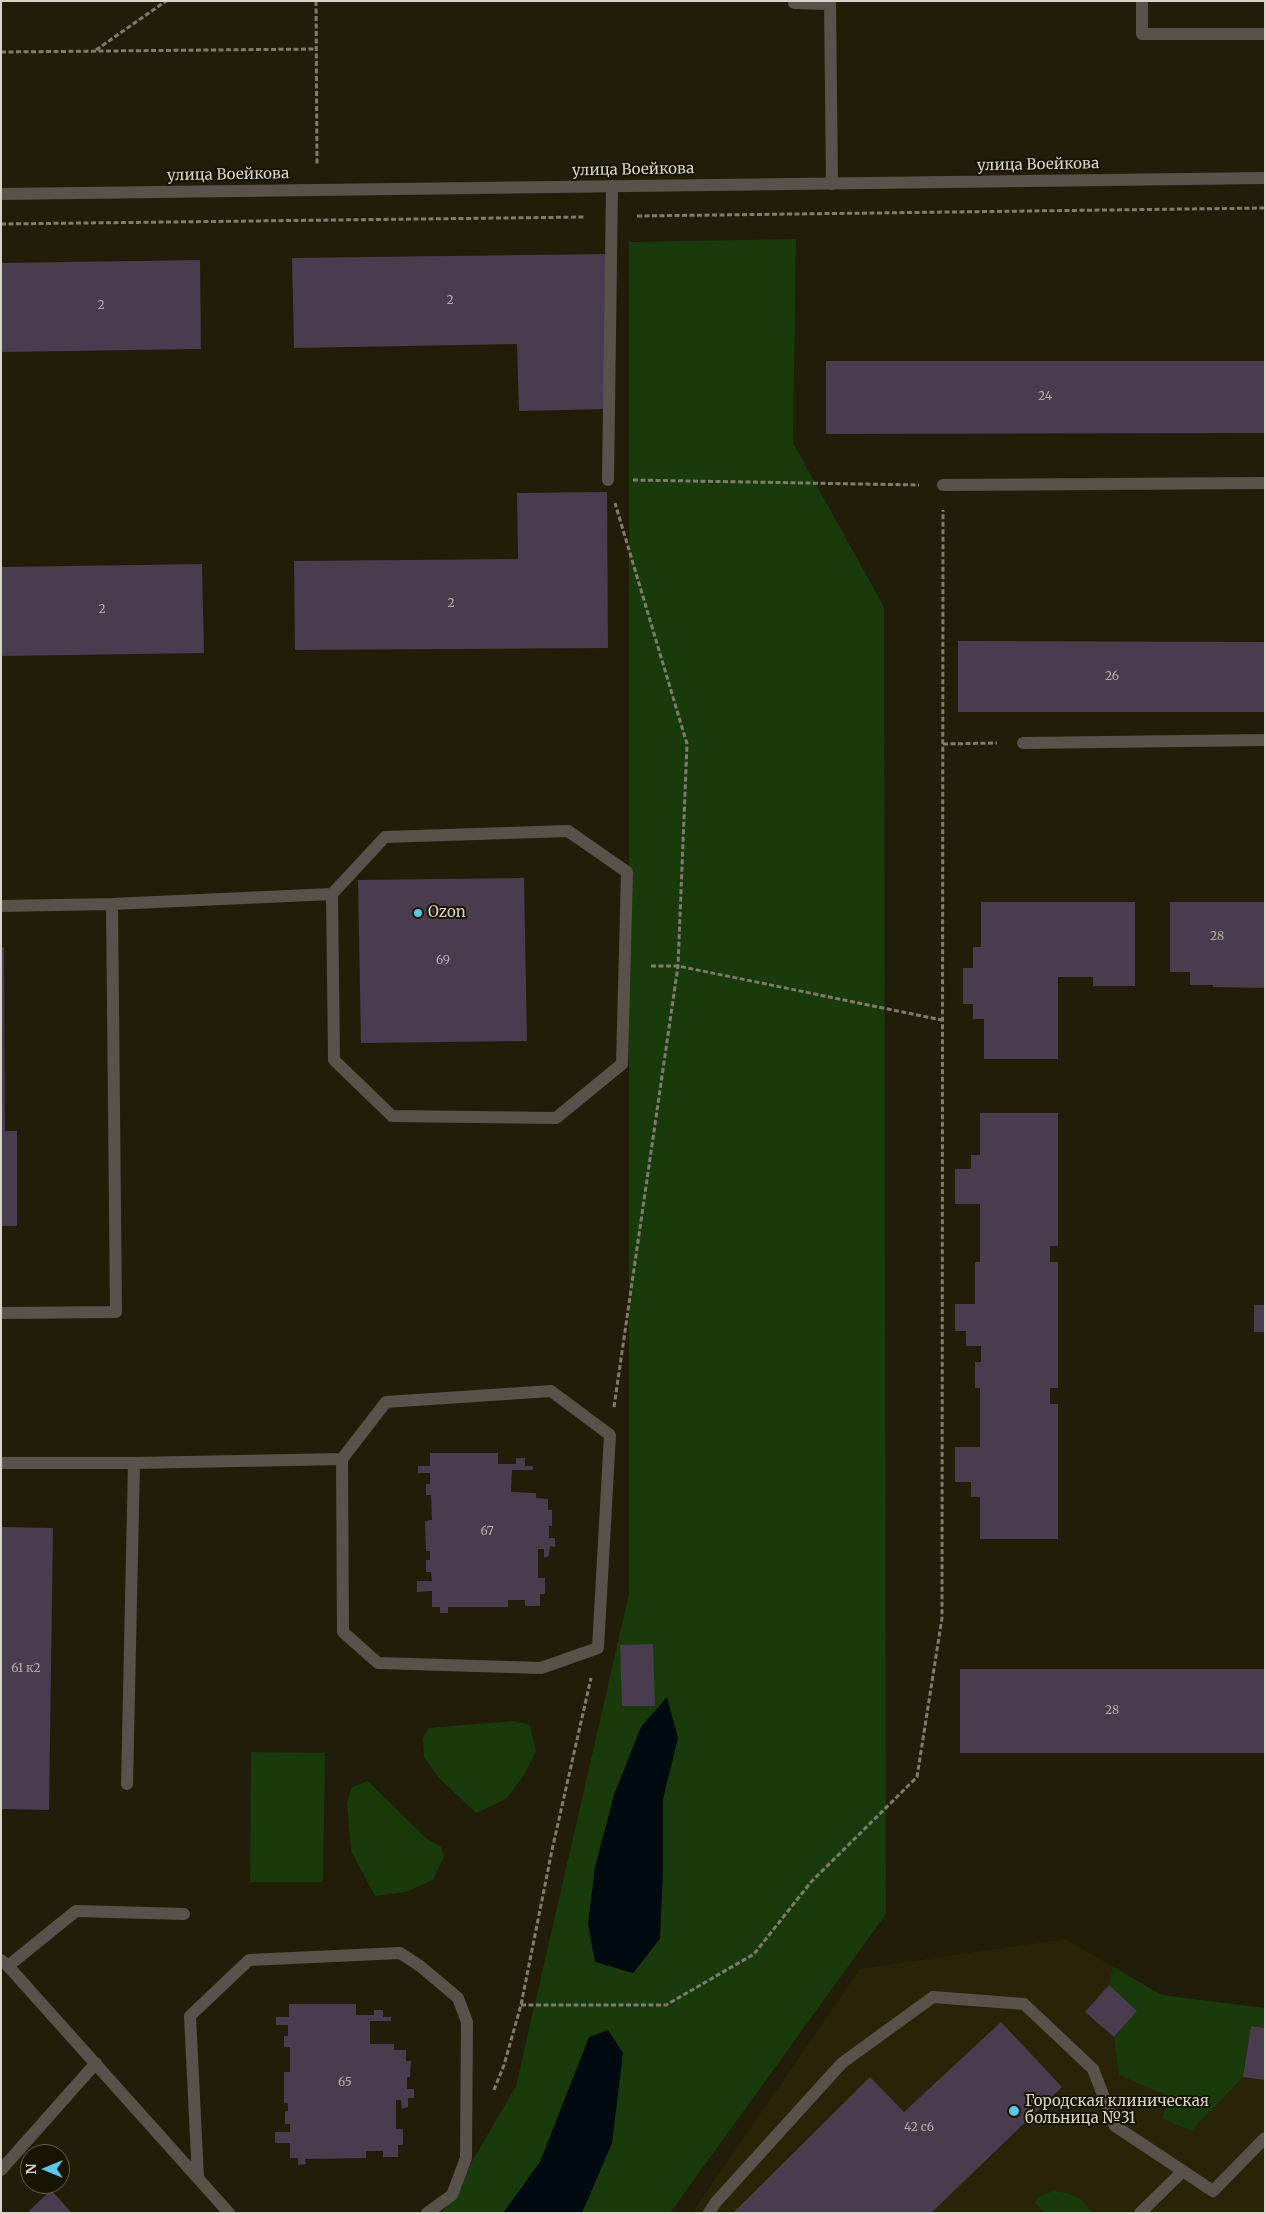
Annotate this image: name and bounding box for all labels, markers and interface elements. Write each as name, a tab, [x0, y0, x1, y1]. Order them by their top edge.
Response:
street label: улица Воейкова	[977, 155, 1099, 175]
street label: улица Воейкова	[572, 160, 694, 180]
street label: улица Воейкова	[167, 165, 289, 185]
house number: 2	[446, 294, 454, 308]
house number: 2	[97, 299, 105, 313]
house number: 24	[1038, 390, 1052, 404]
house number: 2	[447, 597, 455, 611]
house number: 2	[98, 603, 106, 617]
house number: 26	[1105, 670, 1119, 684]
place label: Ozon	[428, 904, 466, 922]
marker: Ozon	[412, 907, 424, 919]
house number: 28	[1210, 930, 1224, 944]
house number: 69	[436, 954, 450, 968]
house number: 67	[480, 1525, 494, 1539]
house number: 61 к2	[11, 1662, 41, 1676]
house number: 28	[1105, 1704, 1119, 1718]
house number: 65	[338, 2076, 352, 2090]
place label: Городская клиническая больница №31	[1025, 2093, 1209, 2128]
marker: Городская клиническая больница №31	[1007, 2104, 1021, 2118]
house number: 42 с6	[904, 2121, 934, 2135]
north arrow	[20, 2144, 70, 2194]
text: N	[22, 2163, 40, 2175]

